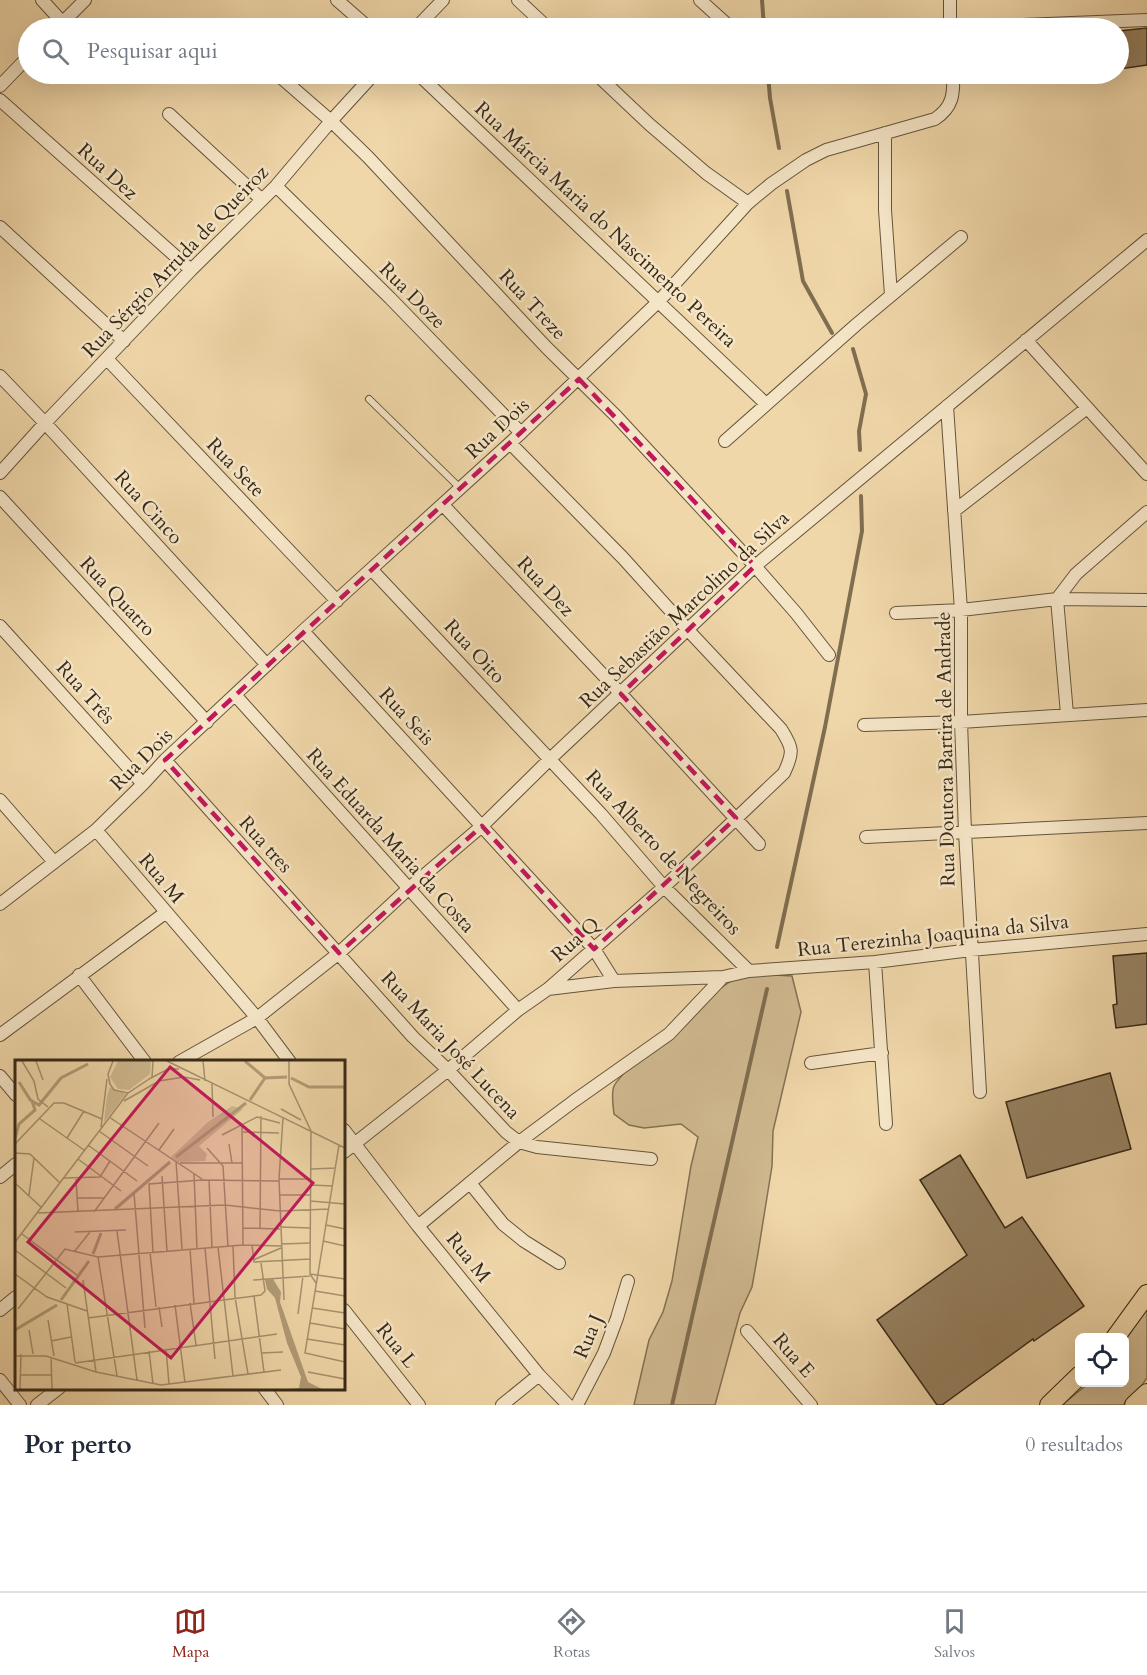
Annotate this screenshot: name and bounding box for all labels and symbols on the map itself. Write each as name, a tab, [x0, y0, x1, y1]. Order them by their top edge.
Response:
street label: Rua Márcia Maria do Nascimento Pereira	[469, 95, 743, 354]
street label: Rua Dez	[71, 137, 144, 206]
street label: Rua Sérgio Arruda de Queiroz	[76, 159, 275, 363]
street label: Rua Doze	[373, 256, 452, 335]
street label: Rua Treze	[493, 263, 572, 346]
street label: Rua Dois	[460, 392, 535, 465]
street label: Rua Sete	[200, 432, 271, 503]
street label: Rua Cinco	[108, 464, 189, 550]
street label: Rua Sebastião Marcolino da Silva	[573, 504, 795, 714]
street label: Rua Dez	[511, 550, 580, 622]
street label: Rua Quatro	[74, 551, 162, 642]
street label: Rua Doutora Bartira de Andrade	[930, 611, 961, 887]
street label: Rua Oito	[438, 613, 512, 690]
street label: Rua Três	[50, 655, 121, 730]
street label: Rua Seis	[373, 681, 440, 751]
street label: Rua Dois	[104, 722, 179, 797]
street label: Rua Eduarda Maria da Costa	[300, 742, 481, 939]
street label: Rua Alberto de Negreiros	[580, 764, 748, 941]
street label: Rua tres	[233, 810, 298, 879]
street label: Rua M	[133, 848, 191, 909]
street label: Rua Terezinha Joaquina da Silva	[796, 908, 1071, 963]
street label: Rua Q	[545, 911, 605, 968]
street label: Rua Maria José Lucena	[375, 965, 527, 1125]
inset map	[15, 1060, 345, 1390]
street label: Rua M	[440, 1226, 497, 1288]
street label: Rua J	[567, 1310, 610, 1362]
street label: Rua L	[370, 1317, 424, 1374]
street label: Rua E	[767, 1327, 821, 1384]

